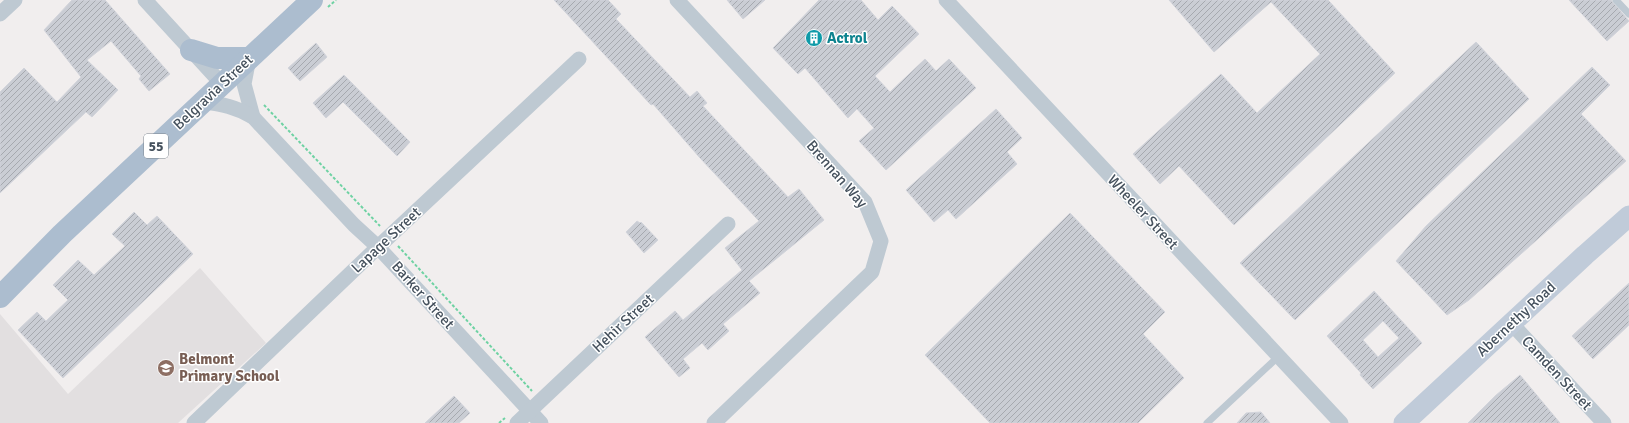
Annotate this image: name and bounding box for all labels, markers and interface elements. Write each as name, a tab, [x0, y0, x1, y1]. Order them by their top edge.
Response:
building icon: Actrol	[804, 28, 824, 48]
place label: Actrol	[827, 29, 868, 47]
street label: Belgravia Street	[169, 51, 257, 133]
road number: 55	[144, 134, 168, 158]
street label: Brennan Way	[803, 137, 871, 211]
street label: Wheeler Street	[1104, 171, 1182, 253]
street label: Lapage Street	[347, 203, 425, 277]
street label: Barker Street	[388, 257, 458, 333]
street label: Abernethy Road	[1473, 278, 1559, 360]
street label: Hehir Street	[588, 290, 658, 356]
street label: Camden Street	[1518, 332, 1596, 414]
place label: Belmont Primary School	[179, 350, 280, 385]
school or university icon: Belmont Primary School	[156, 358, 176, 378]

